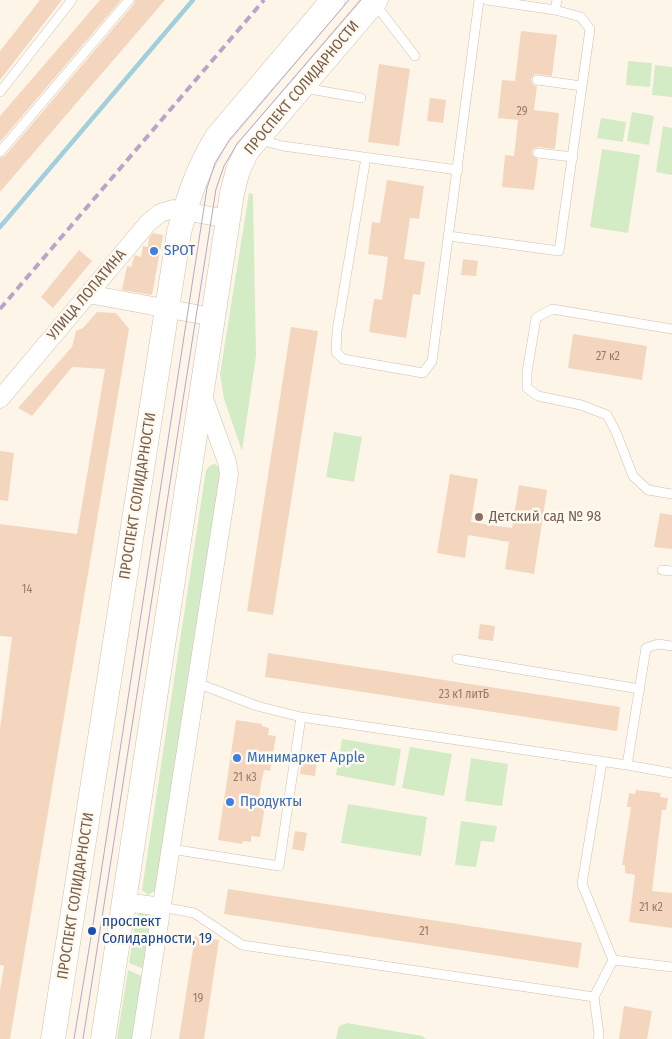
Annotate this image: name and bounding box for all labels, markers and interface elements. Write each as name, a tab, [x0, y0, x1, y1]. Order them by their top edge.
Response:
street label: ПРОСПЕКТ СОЛИДАРНОСТИ	[241, 17, 363, 159]
house number: 29	[516, 105, 528, 119]
place label: SPOT	[164, 242, 195, 260]
marker: SPOT	[148, 245, 160, 257]
street label: УЛИЦА ЛОПАТИНА	[44, 246, 130, 344]
house number: 27 к2	[596, 350, 620, 364]
street label: ПРОСПЕКТ СОЛИДАРНОСТИ	[116, 411, 160, 581]
place label: Детский сад № 98	[489, 508, 601, 526]
marker: Детский сад № 98	[473, 511, 485, 523]
house number: 14	[22, 583, 32, 597]
house number: 23 к1 литБ	[439, 688, 489, 702]
place label: Минимаркет Apple	[247, 749, 365, 767]
marker: Минимаркет Apple	[231, 752, 243, 764]
house number: 21 к3	[233, 771, 257, 785]
place label: Продукты	[240, 793, 302, 811]
marker: Продукты	[224, 796, 236, 808]
street label: ПРОСПЕКТ СОЛИДАРНОСТИ	[54, 811, 98, 981]
house number: 21 к2	[639, 901, 663, 915]
place label: проспект Солидарности, 19	[102, 913, 212, 948]
marker: проспект Солидарности, 19	[86, 925, 98, 937]
house number: 21	[419, 925, 429, 939]
house number: 19	[193, 992, 203, 1006]

